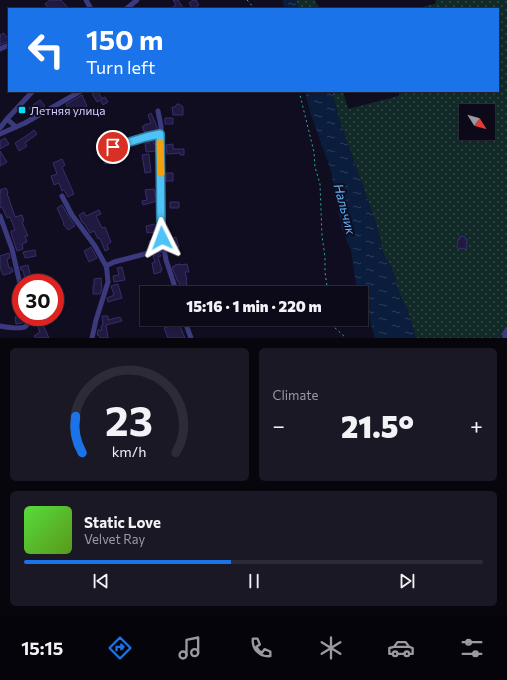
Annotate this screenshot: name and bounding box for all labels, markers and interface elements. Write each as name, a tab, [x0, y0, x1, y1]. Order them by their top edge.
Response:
text: 150 m	[86, 22, 163, 56]
icon: left	[20, 24, 72, 76]
text: Turn left	[86, 56, 155, 78]
place label: Летняя улица	[30, 103, 106, 117]
north arrow	[459, 104, 495, 140]
map controls	[459, 104, 495, 140]
marker: Летняя улица	[17, 105, 27, 115]
pin	[96, 130, 130, 164]
icon: arrive	[102, 136, 124, 158]
water label: Нальчик	[331, 182, 360, 237]
position arrow	[141, 217, 183, 259]
speed limit sign: 30	[12, 274, 64, 326]
text: 15:16 · 1 min · 220 m	[186, 297, 322, 315]
text: Climate	[273, 387, 318, 403]
text: 23	[105, 393, 153, 444]
text: 21.5°	[341, 407, 414, 444]
text: −	[273, 412, 285, 439]
text: +	[470, 412, 483, 439]
text: km/h	[112, 441, 147, 459]
text: Static Love	[84, 513, 161, 531]
text: Velvet Ray	[84, 531, 145, 547]
icon: previous	[90, 570, 112, 592]
icon: pause	[243, 570, 265, 592]
icon: next	[396, 570, 418, 592]
icon: directions	[106, 634, 134, 662]
icon: music	[176, 634, 204, 662]
icon: phone	[247, 634, 275, 662]
icon: climate	[317, 634, 345, 662]
icon: car	[387, 634, 415, 662]
icon: filters	[458, 634, 486, 662]
text: 15:15	[21, 637, 63, 659]

